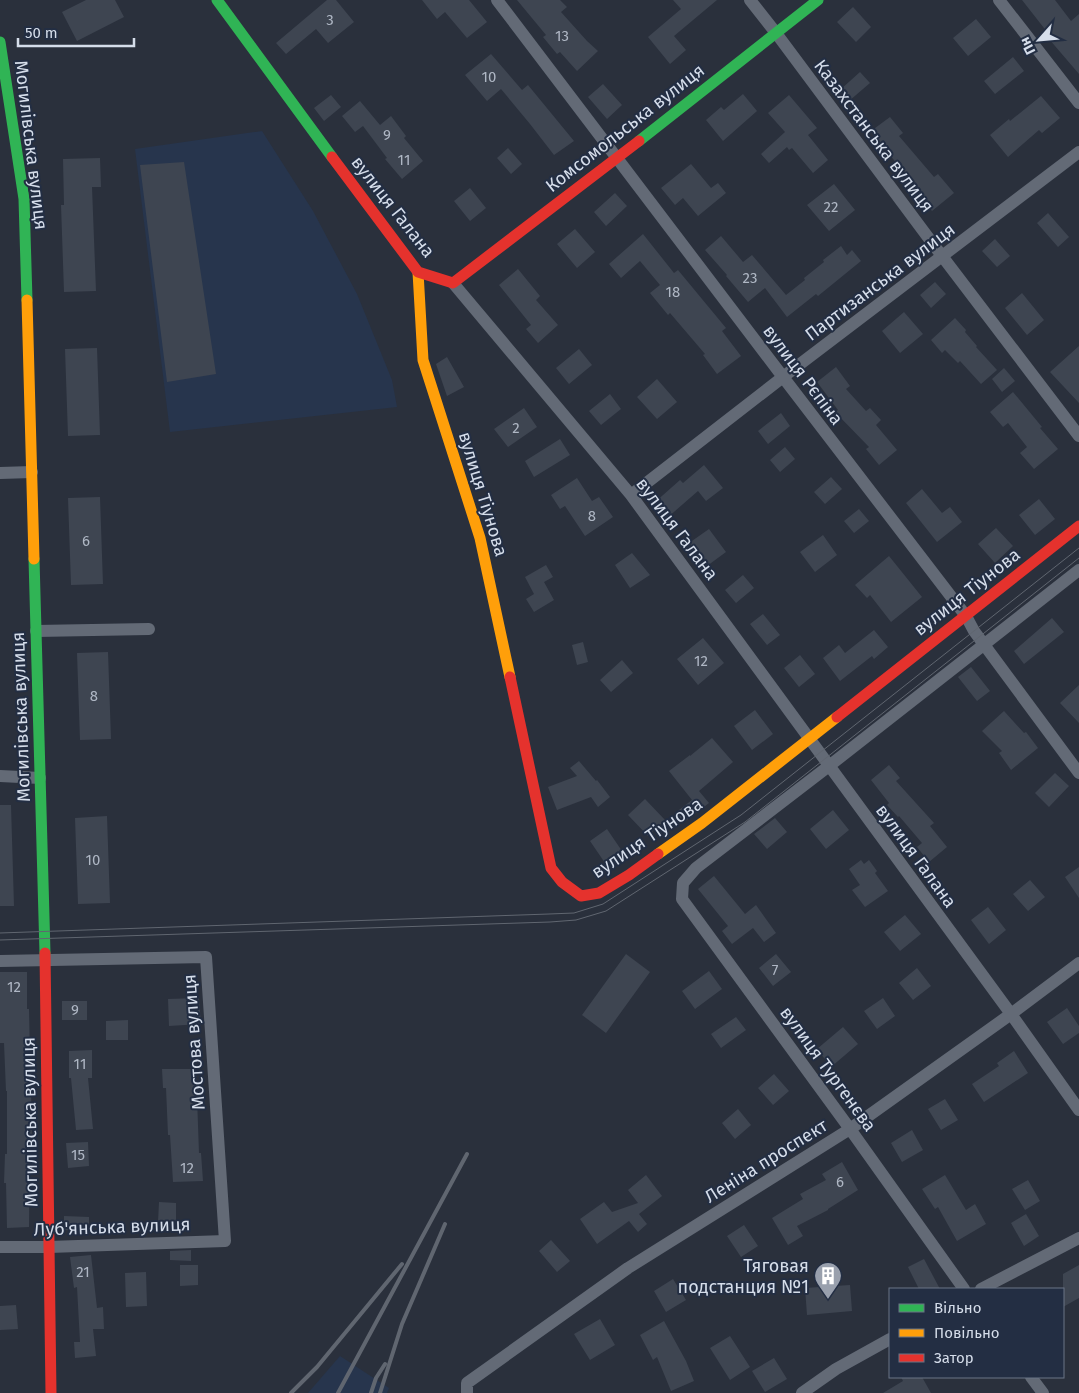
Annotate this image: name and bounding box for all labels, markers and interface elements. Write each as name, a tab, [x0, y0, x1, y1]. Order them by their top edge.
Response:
house number: 3	[326, 11, 334, 29]
scale bar	[18, 15, 134, 47]
north arrow	[1014, 15, 1064, 65]
text: 50 m	[25, 24, 58, 42]
house number: 13	[555, 27, 569, 45]
text: Пн	[1016, 34, 1039, 57]
street label: Казахстанська вулиця	[809, 55, 939, 217]
street label: Могилівська вулиця	[10, 59, 52, 231]
street label: Комсомольська вулиця	[541, 59, 709, 197]
house number: 10	[482, 68, 496, 86]
house number: 9	[383, 126, 391, 144]
house number: 11	[398, 151, 410, 169]
street label: вулиця Галана	[347, 152, 439, 262]
house number: 22	[824, 198, 838, 216]
street label: Партизанська вулиця	[801, 218, 959, 346]
house number: 23	[743, 269, 757, 287]
house number: 18	[666, 283, 680, 301]
street label: вулиця Рєпіна	[758, 321, 848, 429]
house number: 2	[512, 419, 520, 437]
street label: вулиця Тіунова	[454, 429, 512, 559]
street label: вулиця Галана	[631, 473, 723, 585]
house number: 8	[588, 507, 596, 525]
house number: 6	[82, 532, 90, 550]
street label: вулиця Тіунова	[909, 544, 1025, 640]
street label: Могилівська вулиця	[7, 632, 35, 802]
house number: 12	[694, 652, 708, 670]
house number: 8	[90, 687, 98, 705]
street label: вулиця Тіунова	[587, 793, 707, 883]
street label: вулиця Галана	[871, 800, 961, 912]
house number: 10	[86, 851, 100, 869]
house number: 7	[772, 961, 779, 979]
street label: Мостова вулиця	[178, 973, 210, 1111]
house number: 12	[7, 978, 21, 996]
house number: 9	[71, 1001, 79, 1019]
street label: вулиця Тургенєва	[775, 1002, 881, 1136]
street label: Могилівська вулиця	[18, 1037, 42, 1207]
house number: 11	[74, 1055, 86, 1073]
street label: Леніна проспект	[700, 1114, 832, 1208]
house number: 15	[71, 1146, 85, 1164]
house number: 12	[180, 1159, 194, 1177]
house number: 6	[836, 1173, 844, 1191]
street label: Луб'янська вулиця	[33, 1213, 191, 1241]
place label: Тяговая подстанция №1	[678, 1255, 809, 1298]
building icon: Тяговая подстанция №1	[813, 1261, 843, 1300]
house number: 21	[76, 1263, 90, 1281]
legend	[889, 1288, 1064, 1378]
text: Вільно	[934, 1299, 981, 1317]
text: Повільно	[934, 1324, 1000, 1342]
text: Затор	[934, 1349, 974, 1367]

